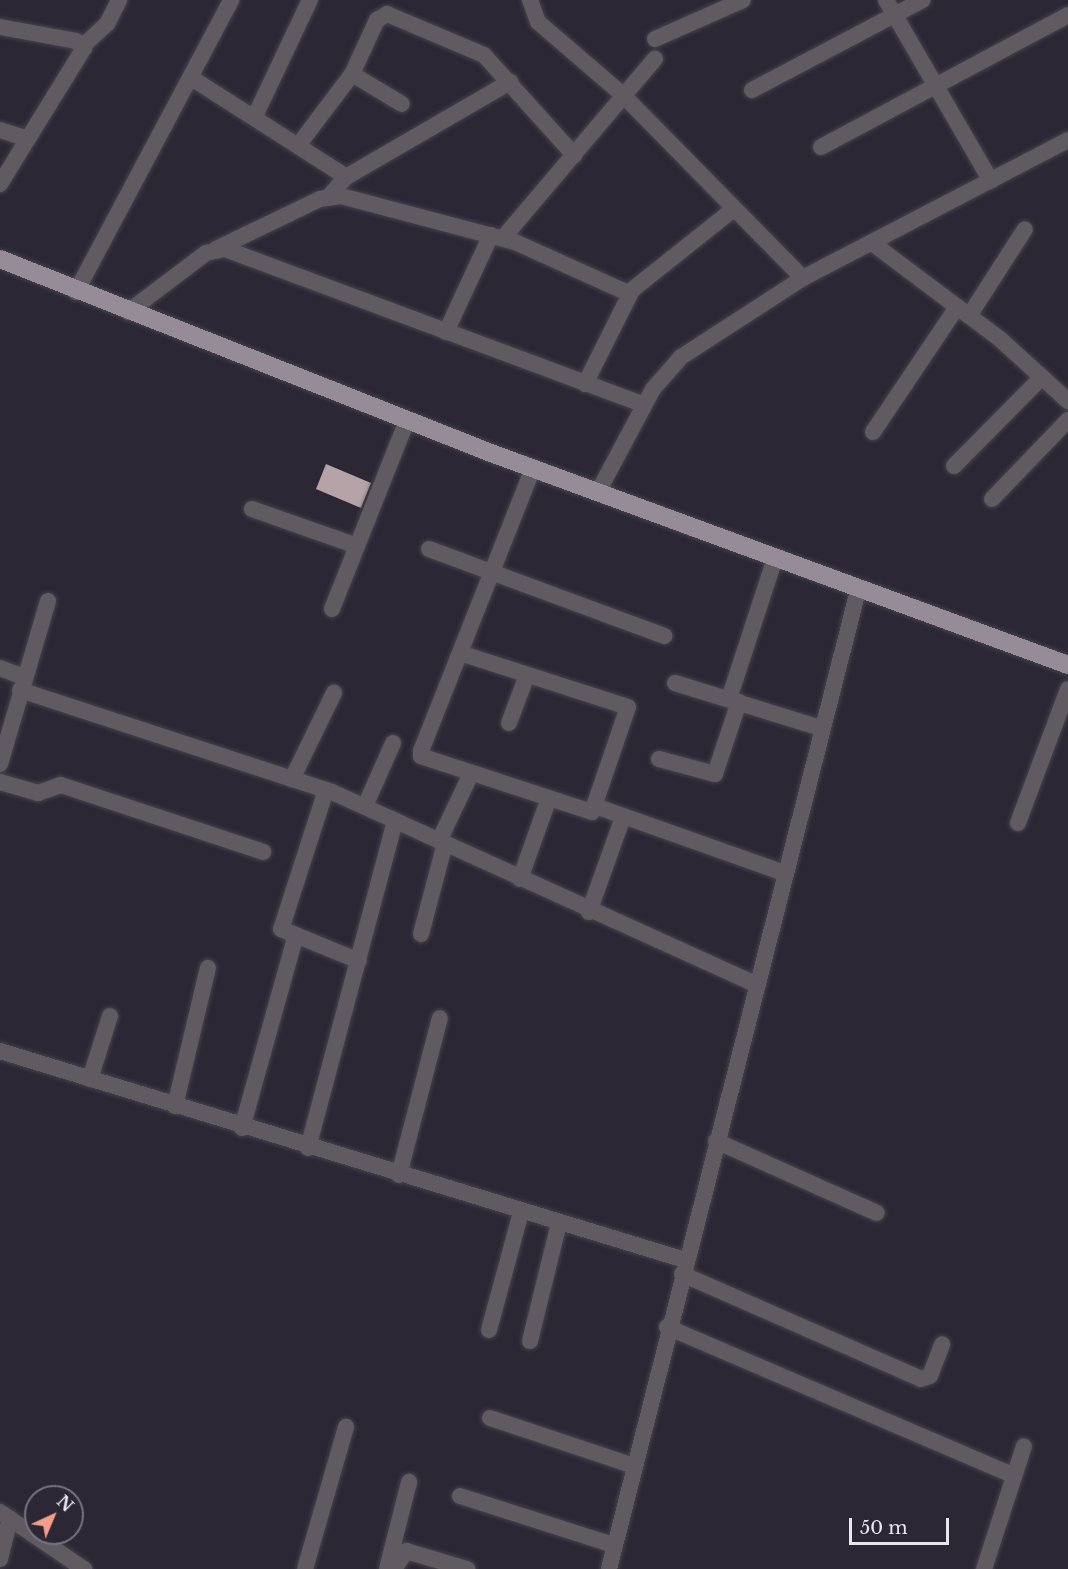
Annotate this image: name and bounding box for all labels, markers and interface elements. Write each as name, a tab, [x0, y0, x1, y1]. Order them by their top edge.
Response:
north arrow	[24, 1485, 84, 1545]
text: N	[53, 1491, 77, 1516]
scale bar	[852, 1506, 952, 1544]
text: 50 m	[860, 1517, 908, 1539]

